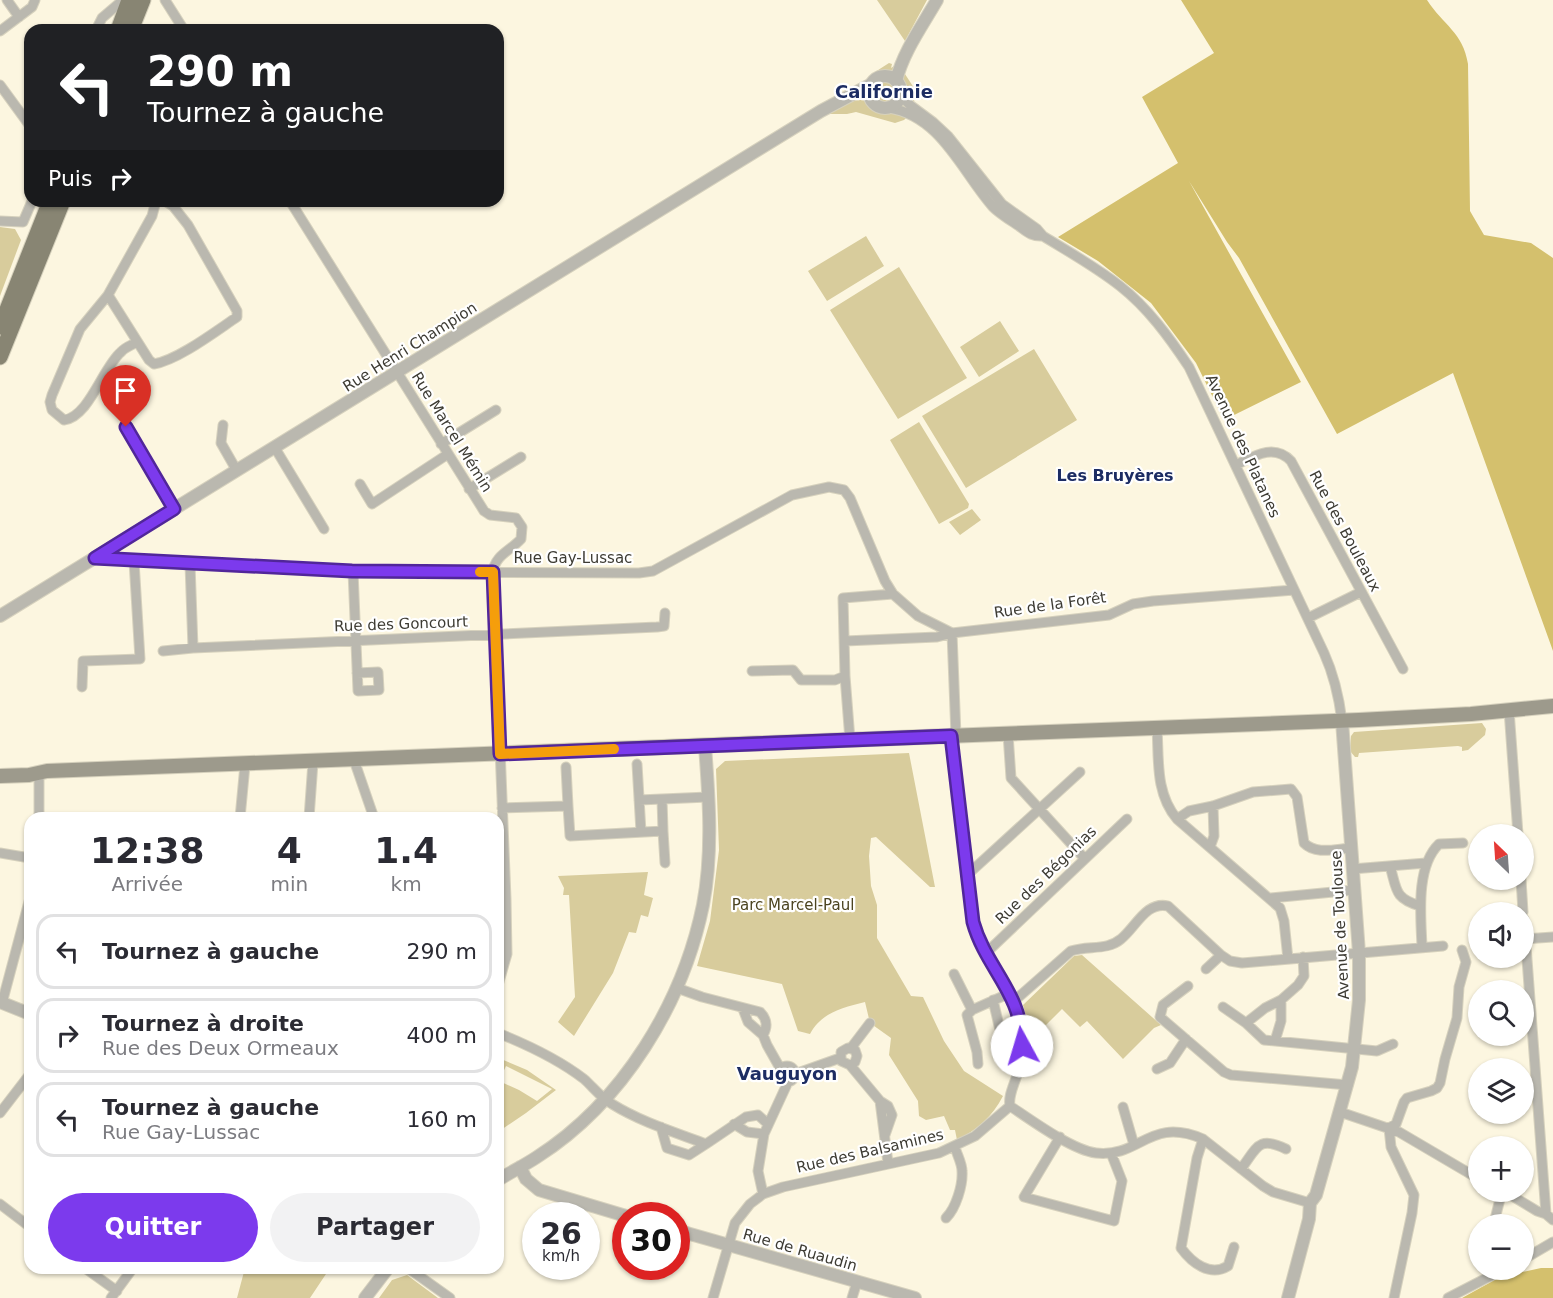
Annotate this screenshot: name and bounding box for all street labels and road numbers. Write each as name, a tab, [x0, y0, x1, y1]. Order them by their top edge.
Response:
street label: Rue Henri Champion	[340, 298, 480, 396]
street label: Rue Marcel Mémin	[408, 369, 496, 495]
street label: Avenue des Platanes	[1202, 372, 1284, 521]
street label: Rue des Bouleaux	[1305, 467, 1385, 595]
street label: Rue Gay-Lussac	[514, 549, 632, 567]
street label: Rue de la Forêt	[993, 588, 1107, 622]
street label: Rue des Goncourt	[334, 613, 468, 635]
street label: Rue des Bégonias	[992, 822, 1100, 928]
street label: Avenue de Toulouse	[1327, 850, 1353, 1000]
street label: Rue des Balsamines	[795, 1125, 946, 1177]
street label: Rue de Ruaudin	[741, 1225, 859, 1275]

